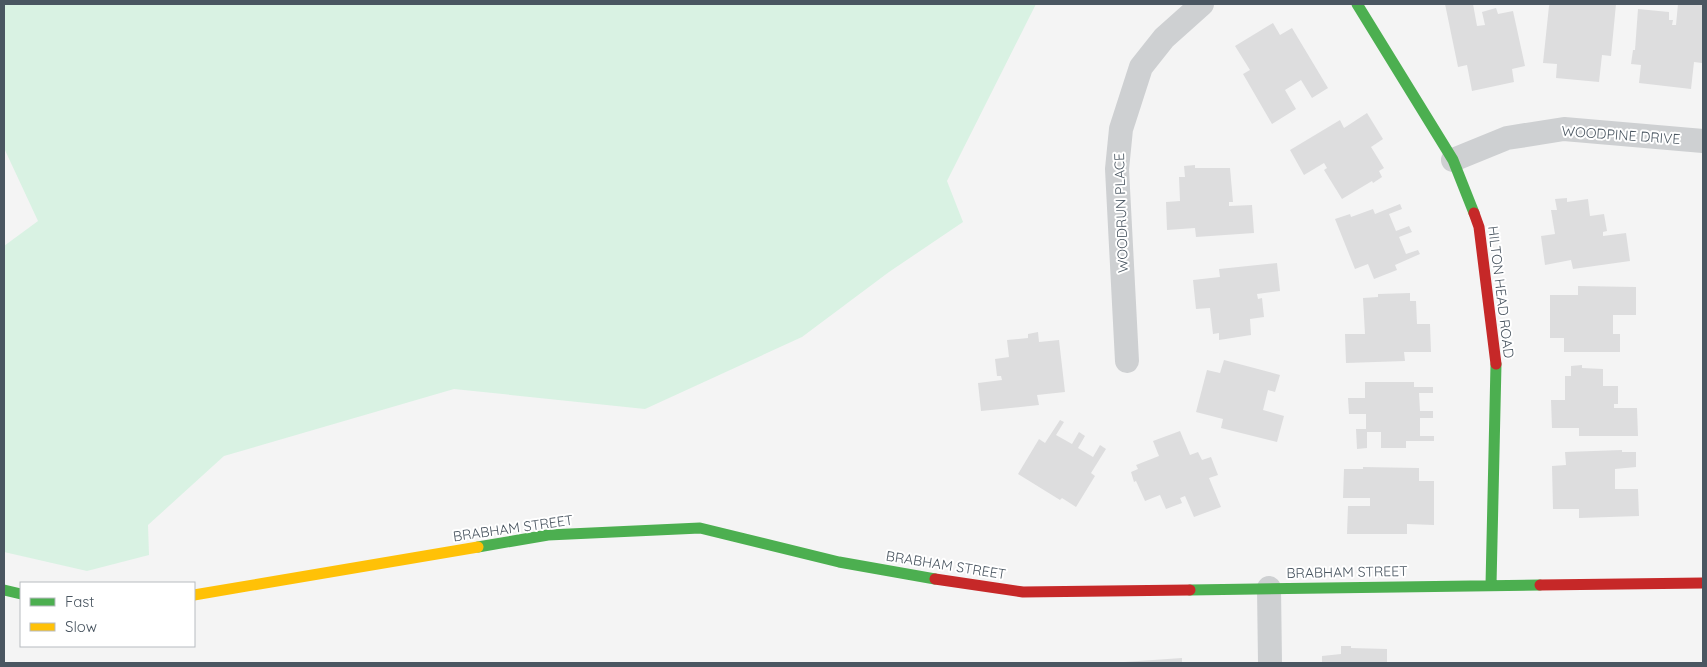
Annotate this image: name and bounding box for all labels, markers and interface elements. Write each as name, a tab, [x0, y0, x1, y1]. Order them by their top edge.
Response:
street label: WOODPINE DRIVE	[1561, 122, 1681, 148]
street label: WOODRUN PLACE	[1110, 153, 1132, 273]
street label: HILTON HEAD ROAD	[1484, 225, 1518, 359]
street label: BRABHAM STREET	[452, 511, 574, 545]
street label: BRABHAM STREET	[885, 547, 1007, 583]
street label: BRABHAM STREET	[1286, 562, 1408, 582]
legend	[20, 582, 195, 647]
text: Fast	[65, 592, 94, 611]
text: Slow	[65, 617, 97, 636]

